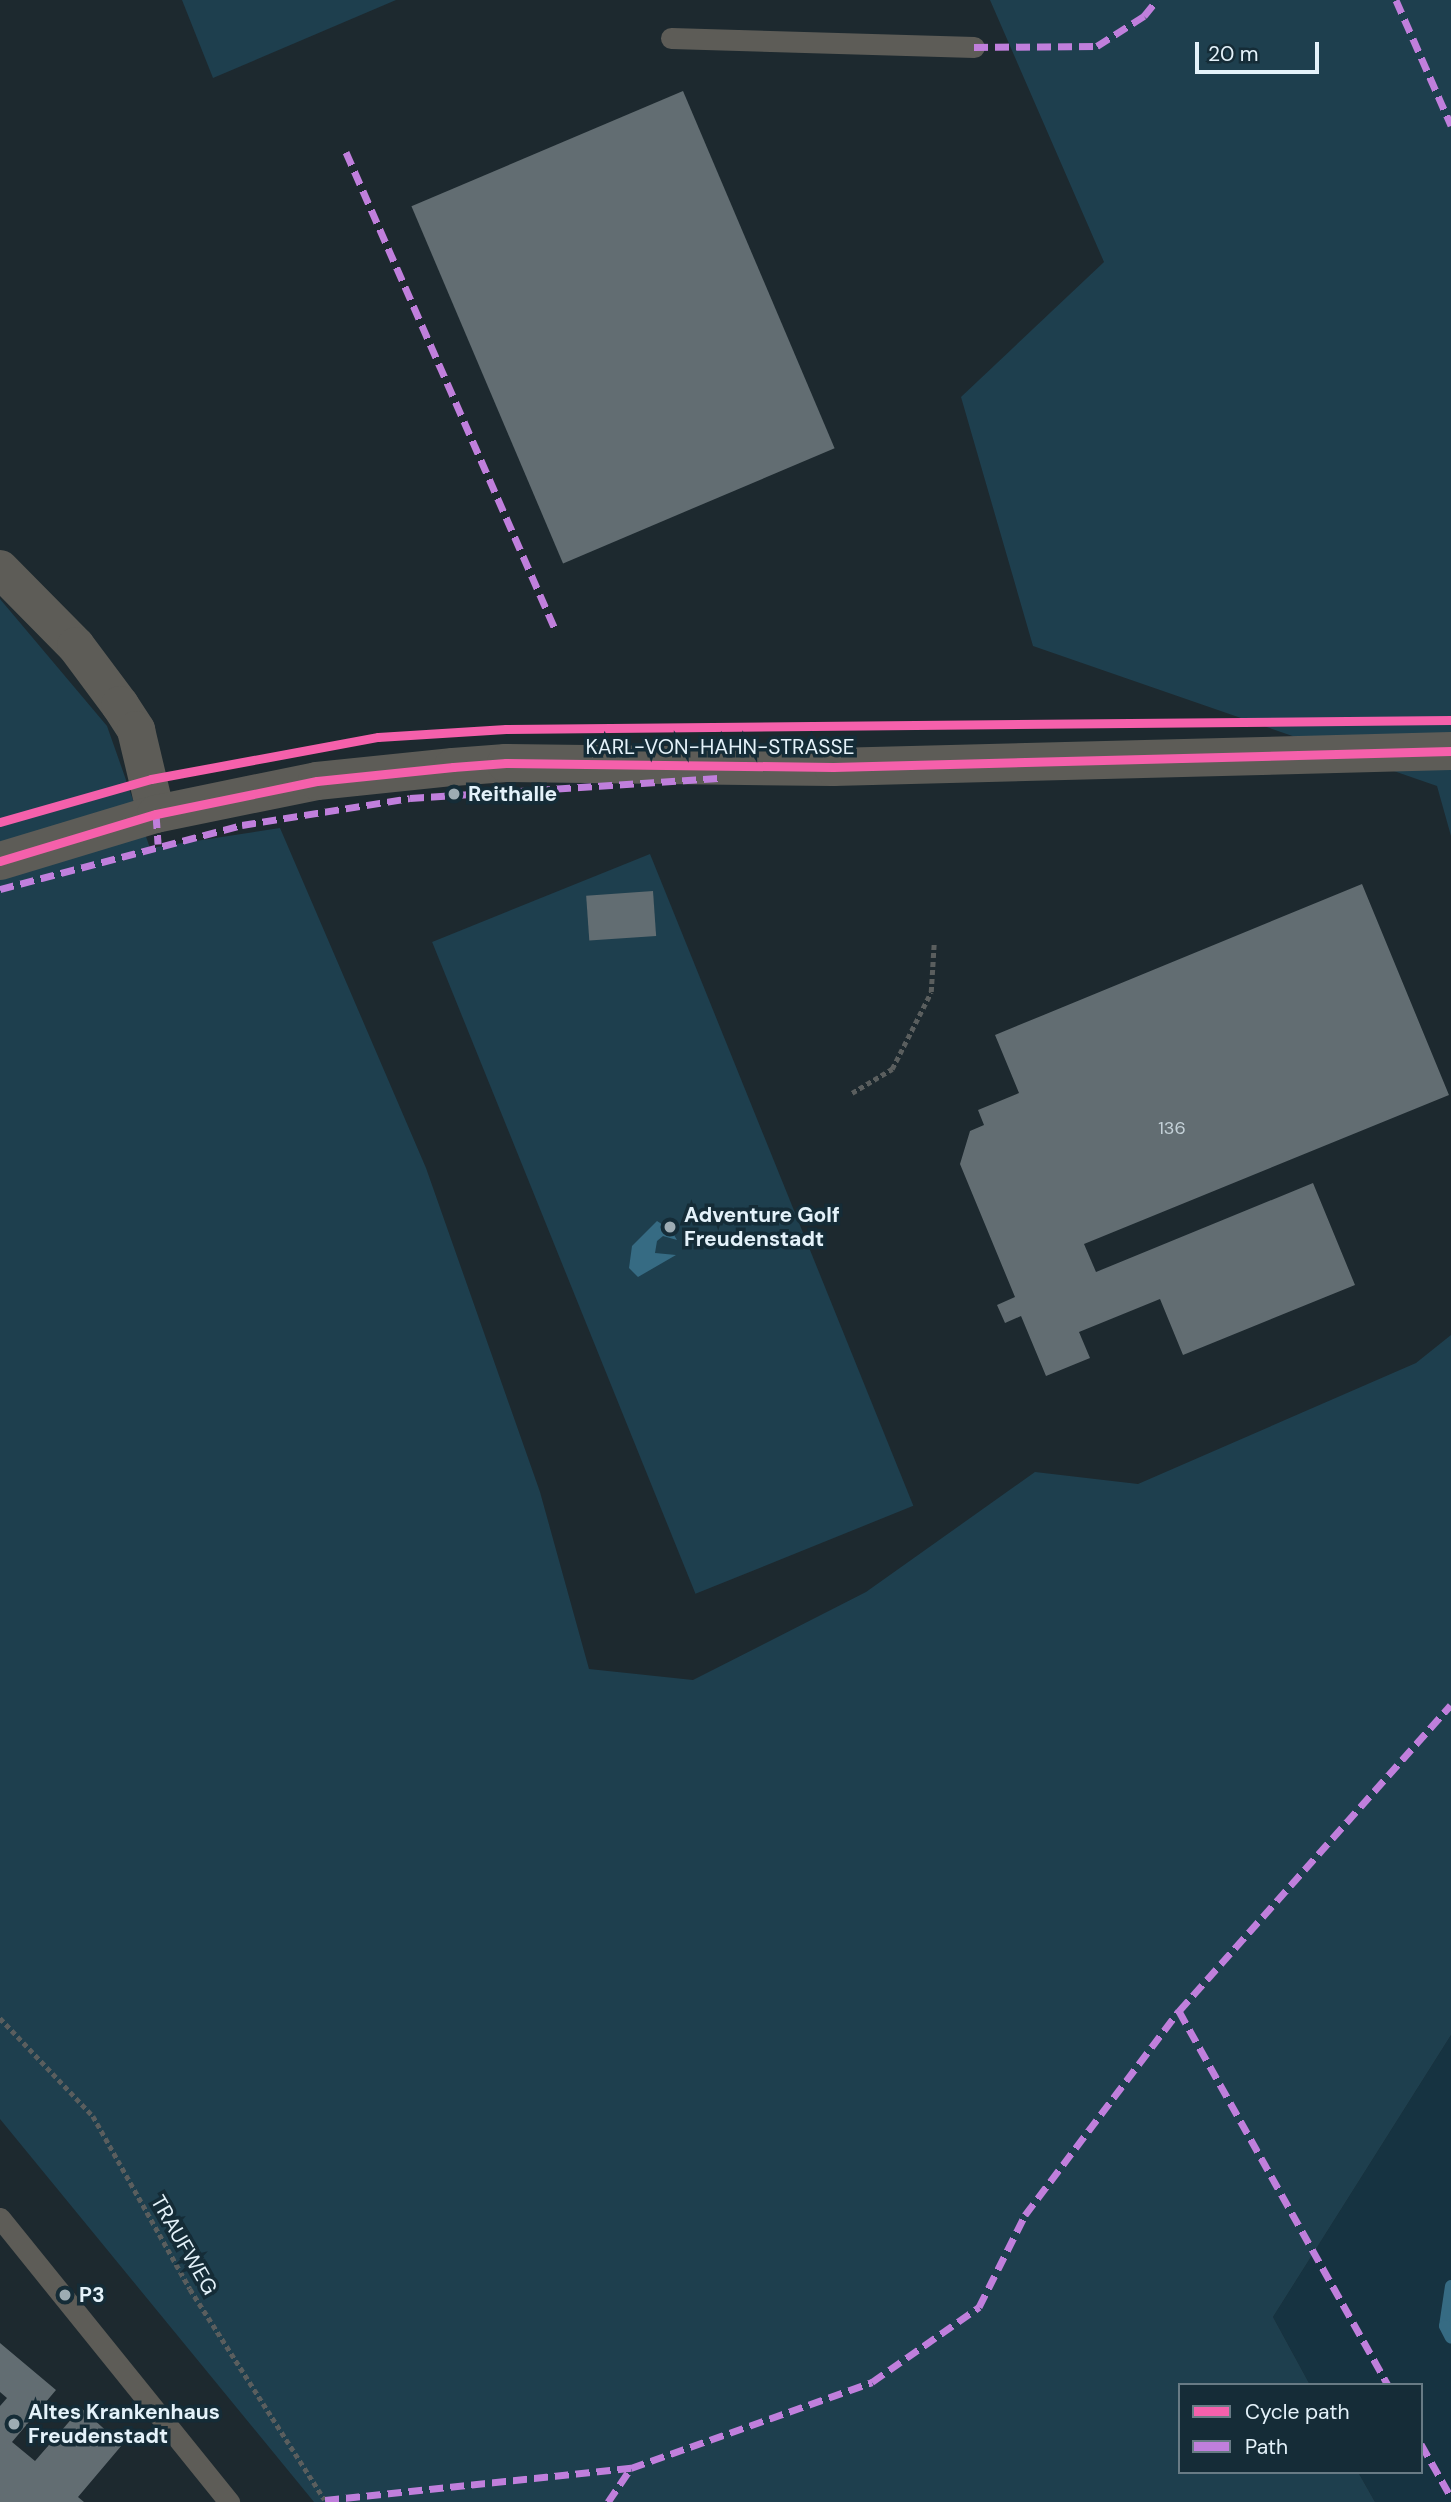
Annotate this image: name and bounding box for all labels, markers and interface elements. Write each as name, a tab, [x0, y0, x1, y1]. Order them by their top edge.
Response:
scale bar	[1199, 28, 1323, 72]
text: 20 m	[1208, 40, 1259, 68]
street label: KARL-VON-HAHN-STRASSE	[585, 734, 855, 760]
place label: Reithalle	[468, 781, 557, 807]
marker: Reithalle	[446, 786, 462, 802]
house number: 136	[1158, 1117, 1186, 1139]
place label: Adventure Golf Freudenstadt	[684, 1202, 840, 1252]
marker: Adventure Golf Freudenstadt	[662, 1219, 678, 1235]
street label: TRAUFWEG	[145, 2191, 223, 2299]
place label: P3	[79, 2282, 105, 2308]
marker: P3	[57, 2287, 73, 2303]
legend	[1178, 2383, 1423, 2474]
text: Cycle path	[1245, 2398, 1350, 2426]
place label: Altes Krankenhaus Freudenstadt	[28, 2399, 220, 2449]
marker: Altes Krankenhaus Freudenstadt	[6, 2416, 22, 2432]
text: Path	[1245, 2433, 1288, 2461]

